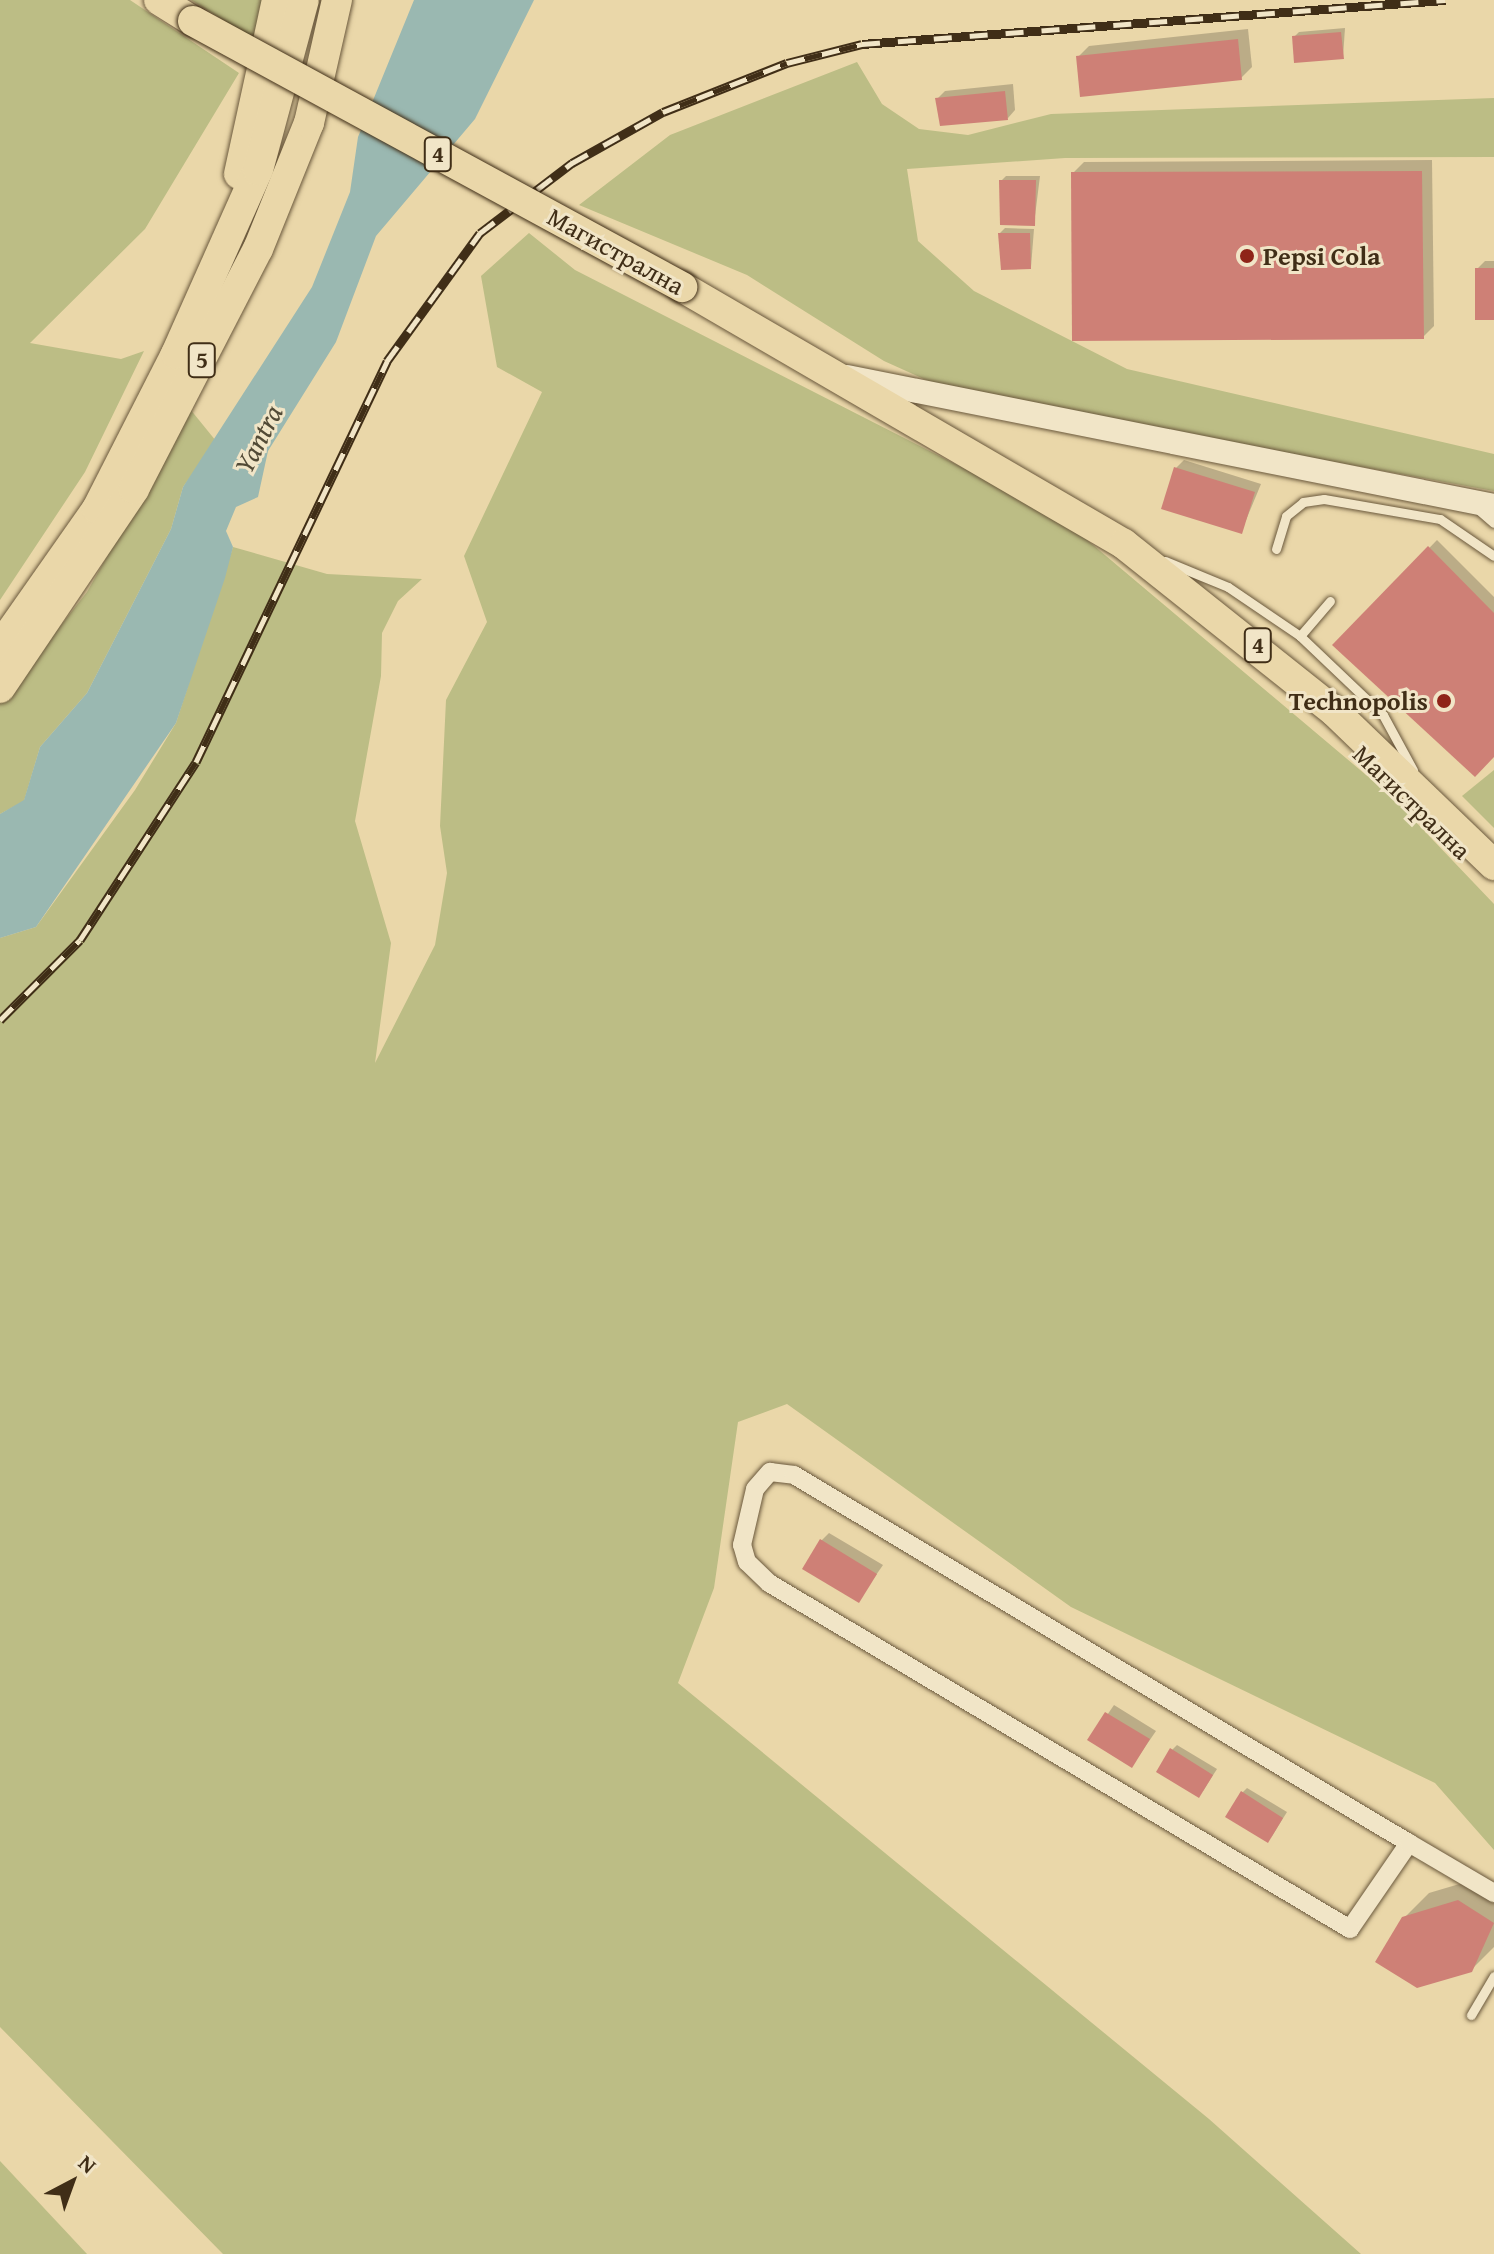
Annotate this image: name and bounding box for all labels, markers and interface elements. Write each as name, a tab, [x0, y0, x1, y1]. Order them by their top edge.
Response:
road number: 4	[422, 134, 454, 174]
street label: Магистрална	[542, 201, 690, 301]
place label: Pepsi Cola	[1263, 240, 1381, 272]
marker: Pepsi Cola	[1238, 247, 1256, 265]
road number: 5	[186, 340, 218, 380]
water label: Yantra	[227, 399, 289, 479]
road number: 4	[1242, 625, 1274, 665]
place label: Technopolis	[1289, 685, 1428, 717]
marker: Technopolis	[1435, 692, 1453, 710]
street label: Магистрална	[1347, 738, 1477, 866]
north arrow	[32, 2142, 112, 2222]
text: N	[72, 2147, 104, 2181]

